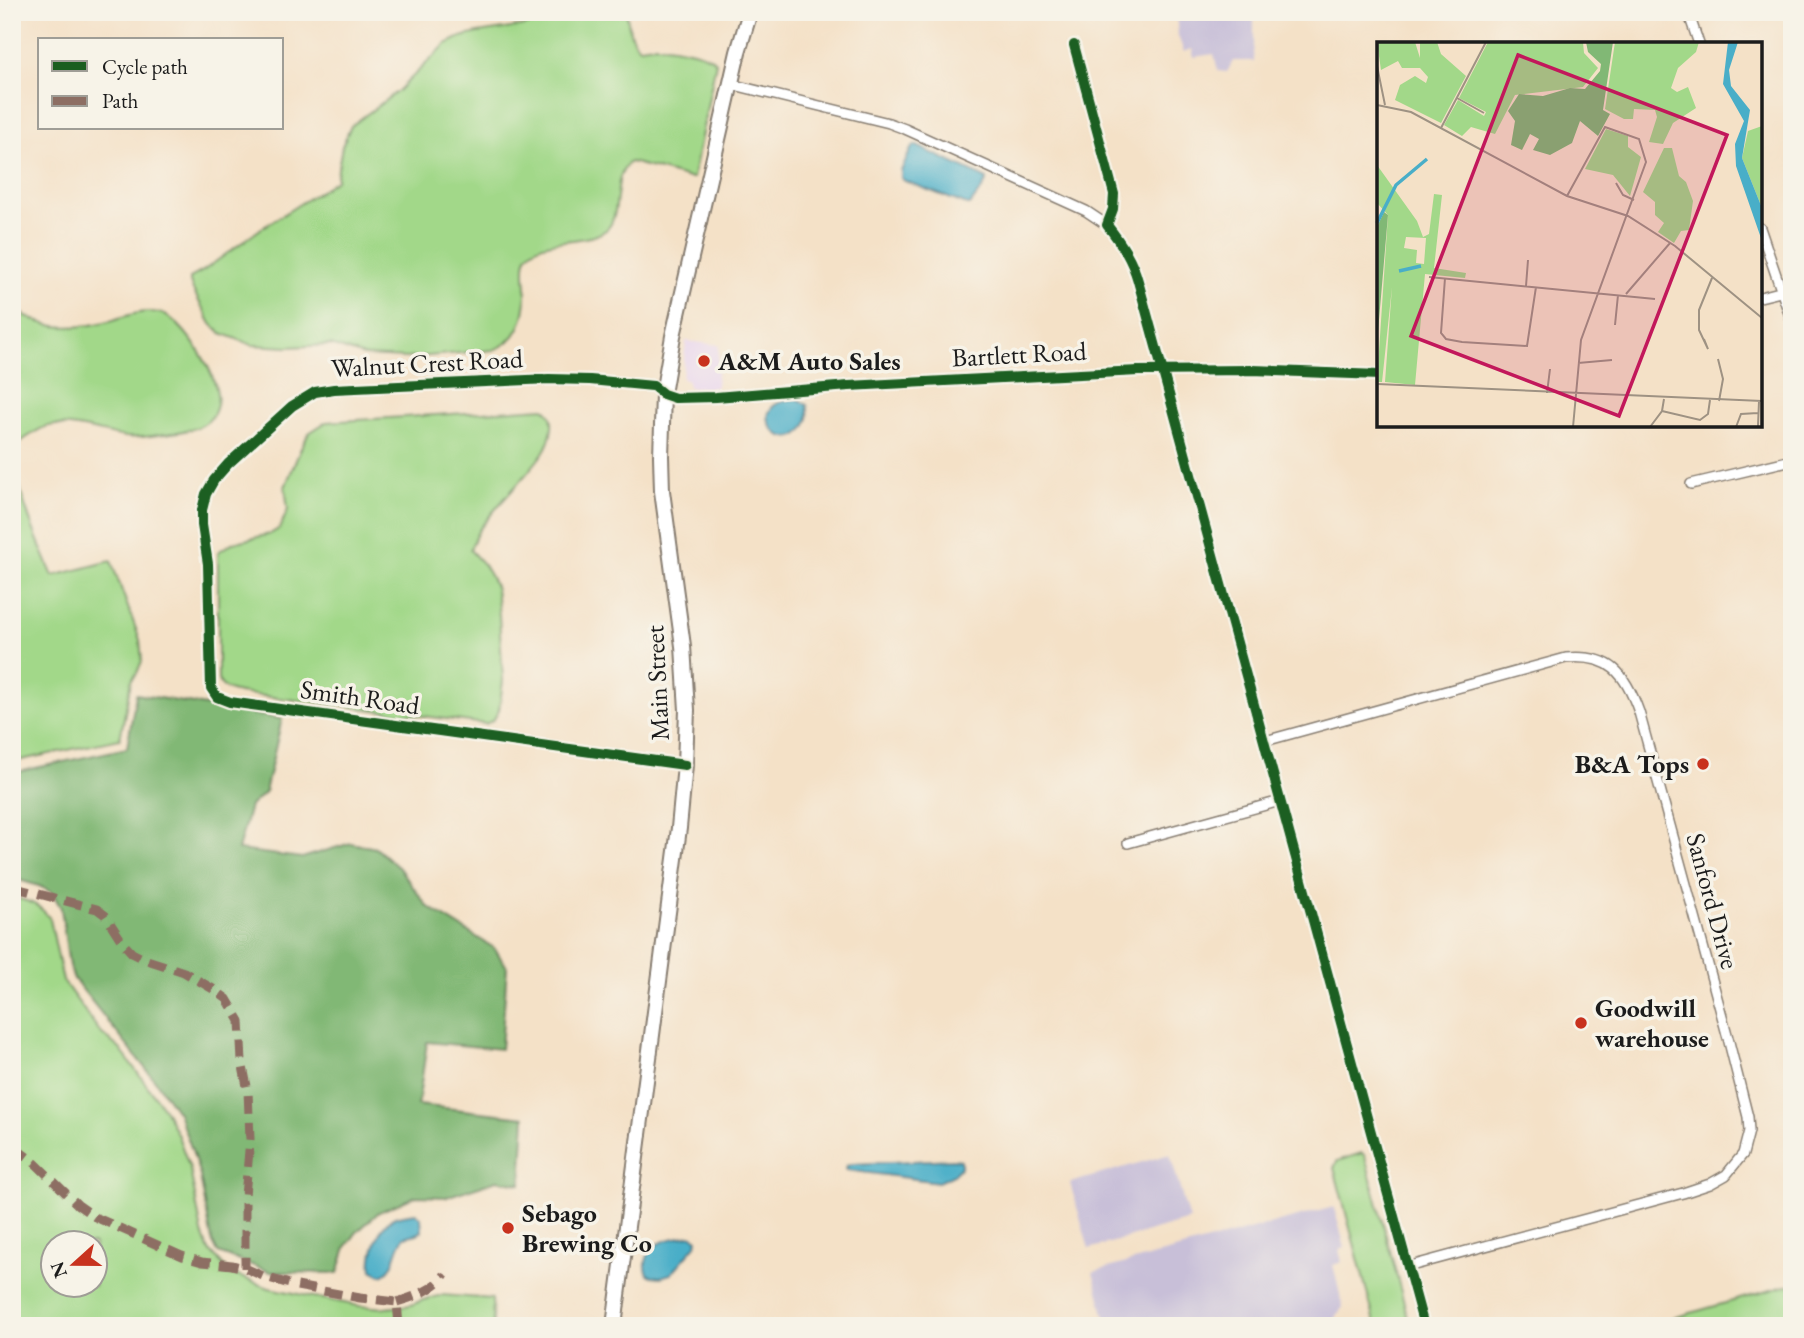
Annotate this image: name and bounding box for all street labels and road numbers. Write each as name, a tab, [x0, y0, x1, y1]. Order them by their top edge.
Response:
street label: Bartlett Road	[951, 333, 1088, 375]
street label: Walnut Crest Road	[330, 341, 525, 385]
street label: Main Street	[637, 624, 677, 742]
street label: Smith Road	[298, 672, 423, 722]
street label: Sanford Drive	[1679, 829, 1747, 973]

